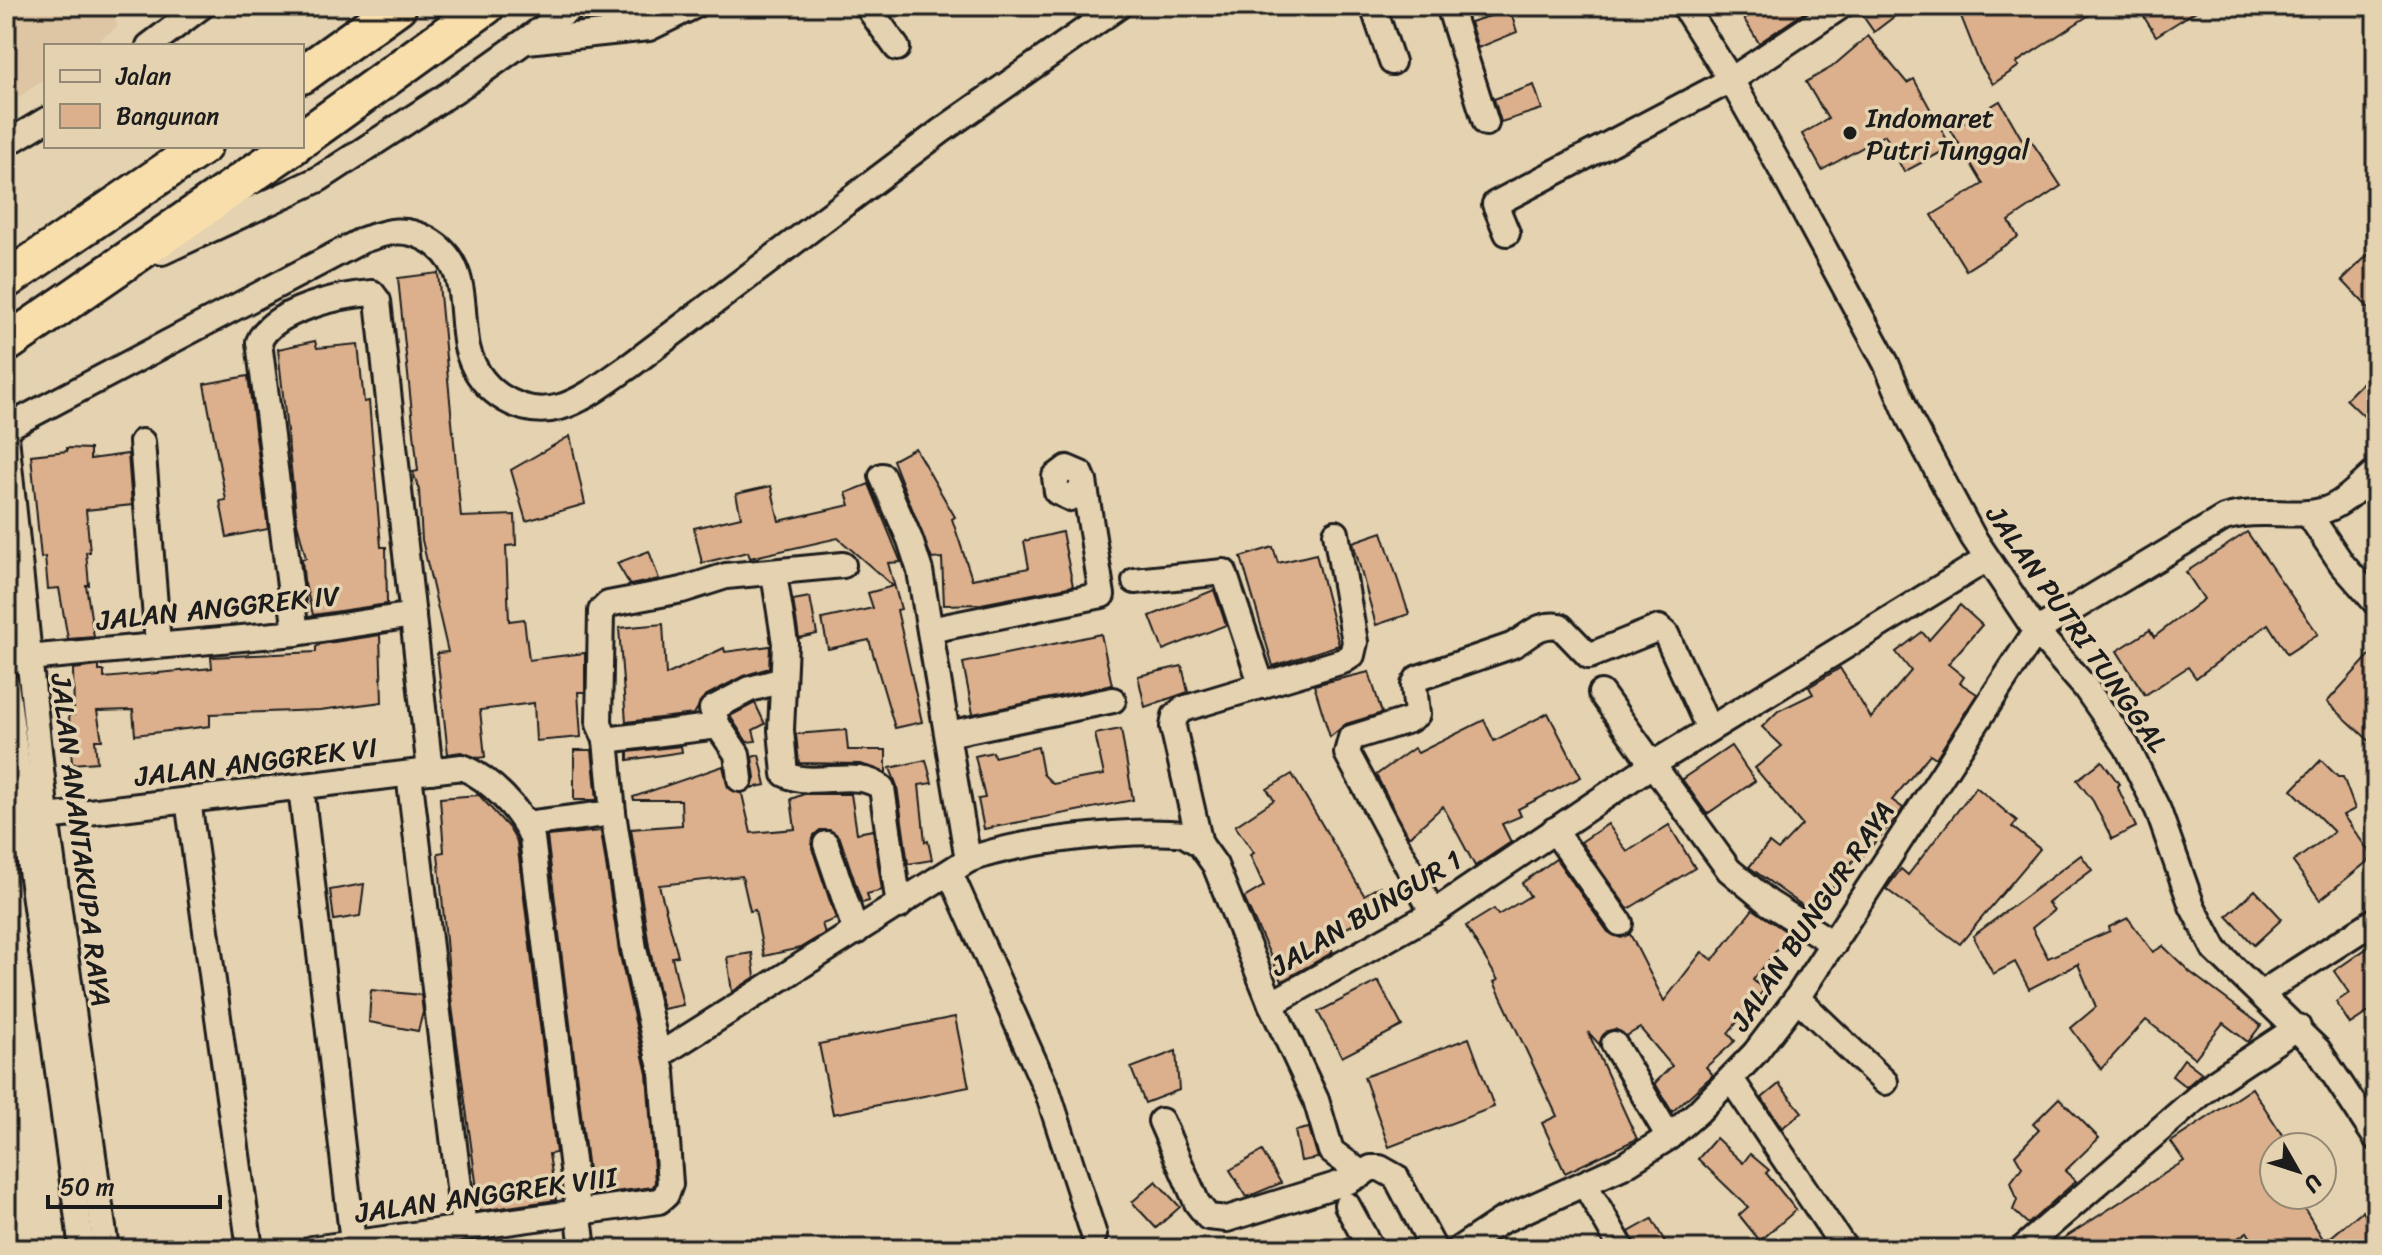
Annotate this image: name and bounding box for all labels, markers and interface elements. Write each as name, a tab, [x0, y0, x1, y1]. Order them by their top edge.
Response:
legend	[44, 44, 304, 148]
text: Jalan	[115, 55, 171, 97]
place label: Indomaret Putri Tunggal	[1865, 93, 2031, 174]
text: Bangunan	[116, 95, 219, 137]
marker: Indomaret Putri Tunggal	[1841, 124, 1859, 142]
street label: JALAN PUTRI TUNGGAL	[1972, 494, 2181, 763]
street label: JALAN ANGGREK IV	[93, 571, 343, 645]
street label: JALAN ANANTAKUPA RAYA	[36, 670, 126, 1009]
street label: JALAN ANGGREK VI	[131, 723, 381, 801]
street label: JALAN BUNGUR RAYA	[1716, 791, 1908, 1042]
street label: JALAN BUNGUR 1	[1260, 836, 1472, 990]
north arrow	[2258, 1131, 2338, 1211]
street label: JALAN ANGGREK VIII	[351, 1152, 622, 1238]
scale bar	[48, 1159, 220, 1209]
text: U	[2293, 1165, 2333, 1202]
text: 50 m	[60, 1166, 115, 1208]

